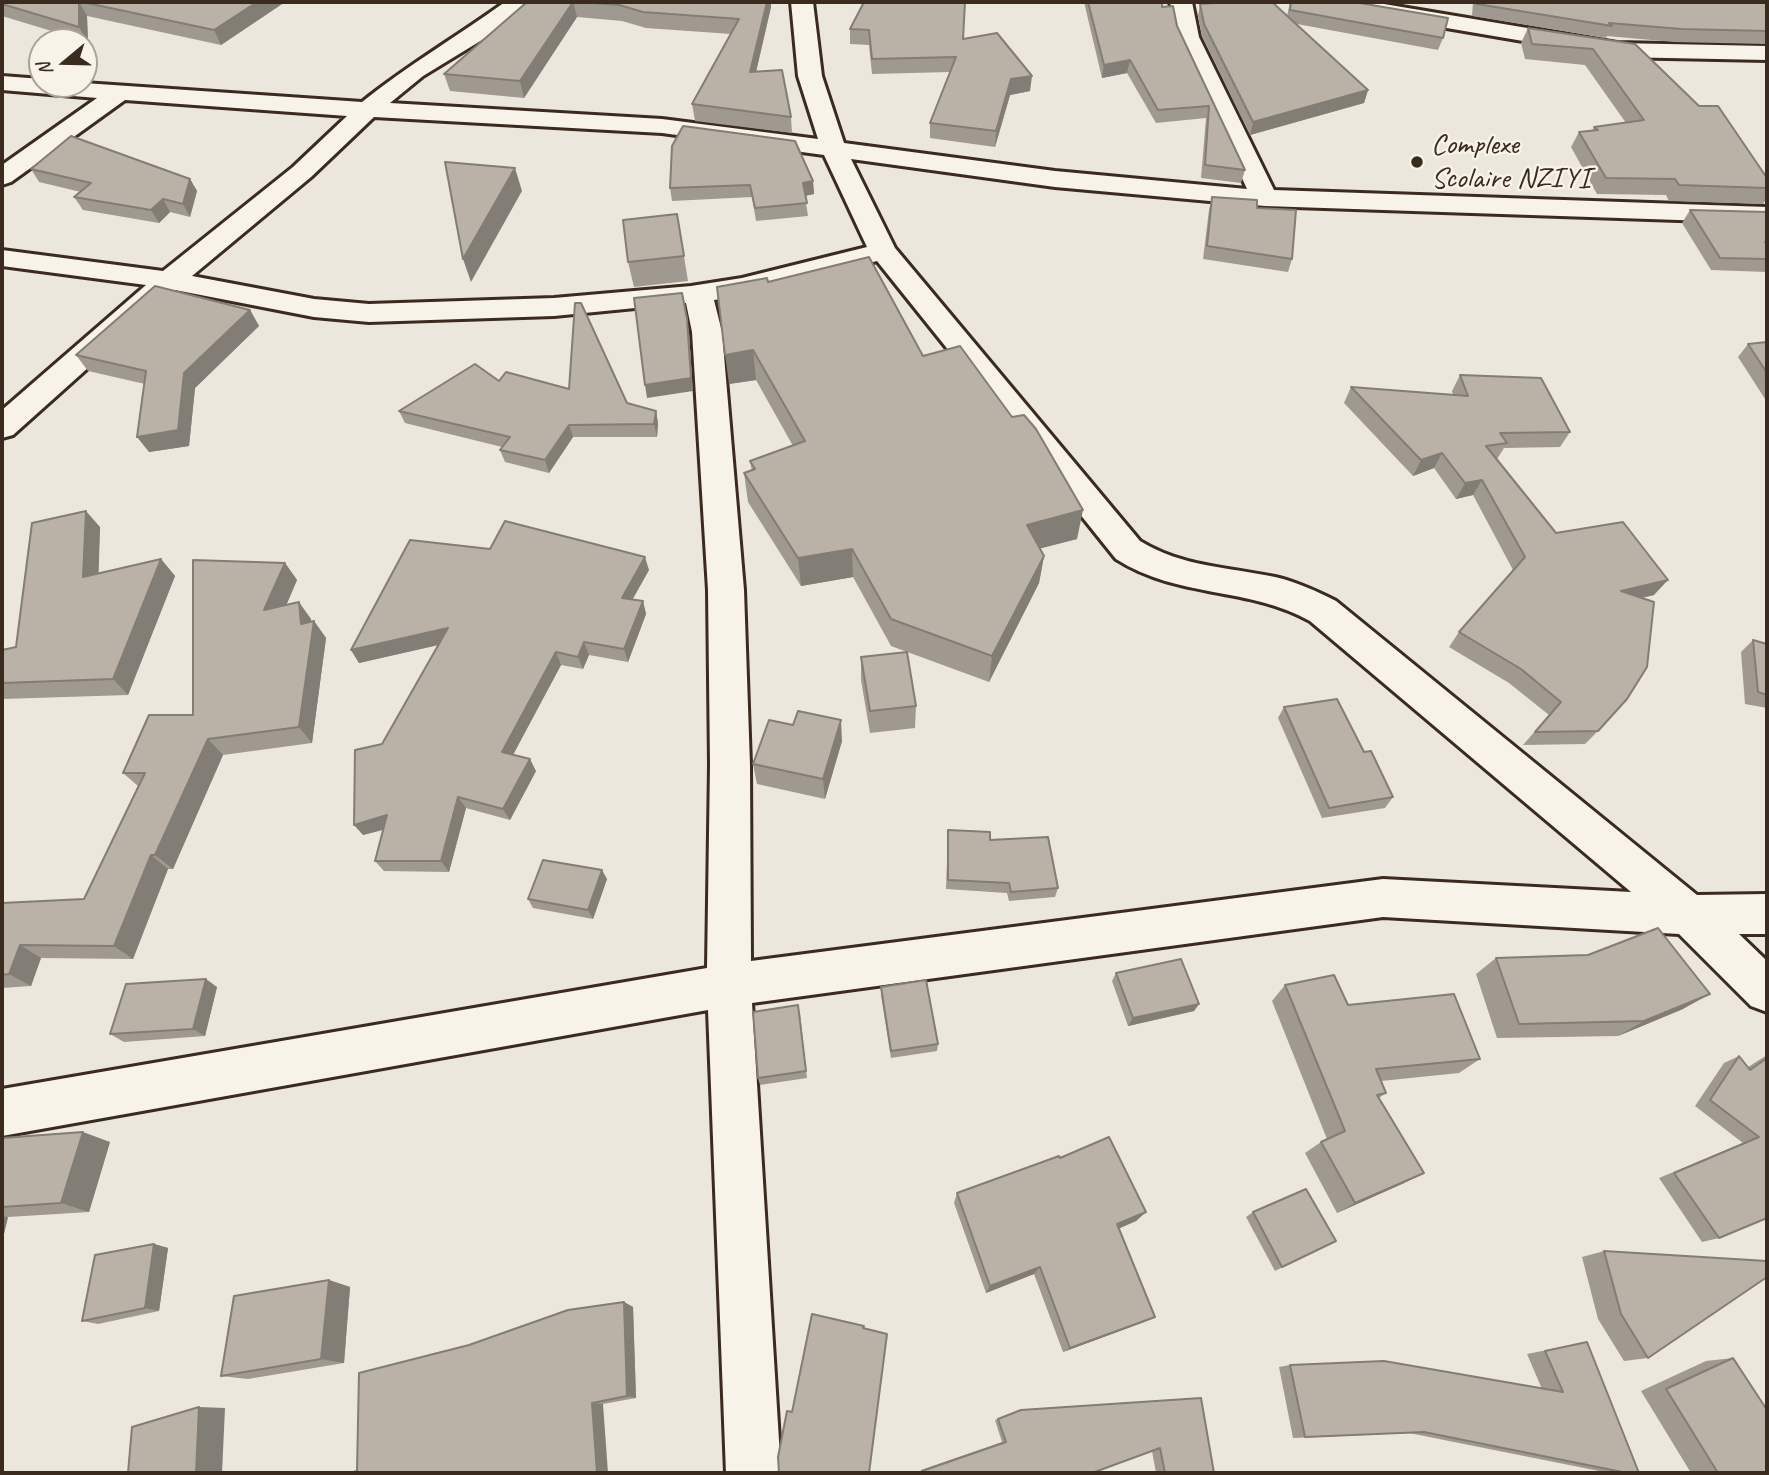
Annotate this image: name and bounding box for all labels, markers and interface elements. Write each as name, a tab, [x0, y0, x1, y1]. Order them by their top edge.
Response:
north arrow	[28, 28, 98, 98]
text: N	[32, 60, 58, 79]
place label: Complexe Scolaire NZIYI	[1431, 127, 1590, 198]
marker: Complexe Scolaire NZIYI	[1409, 154, 1425, 170]

